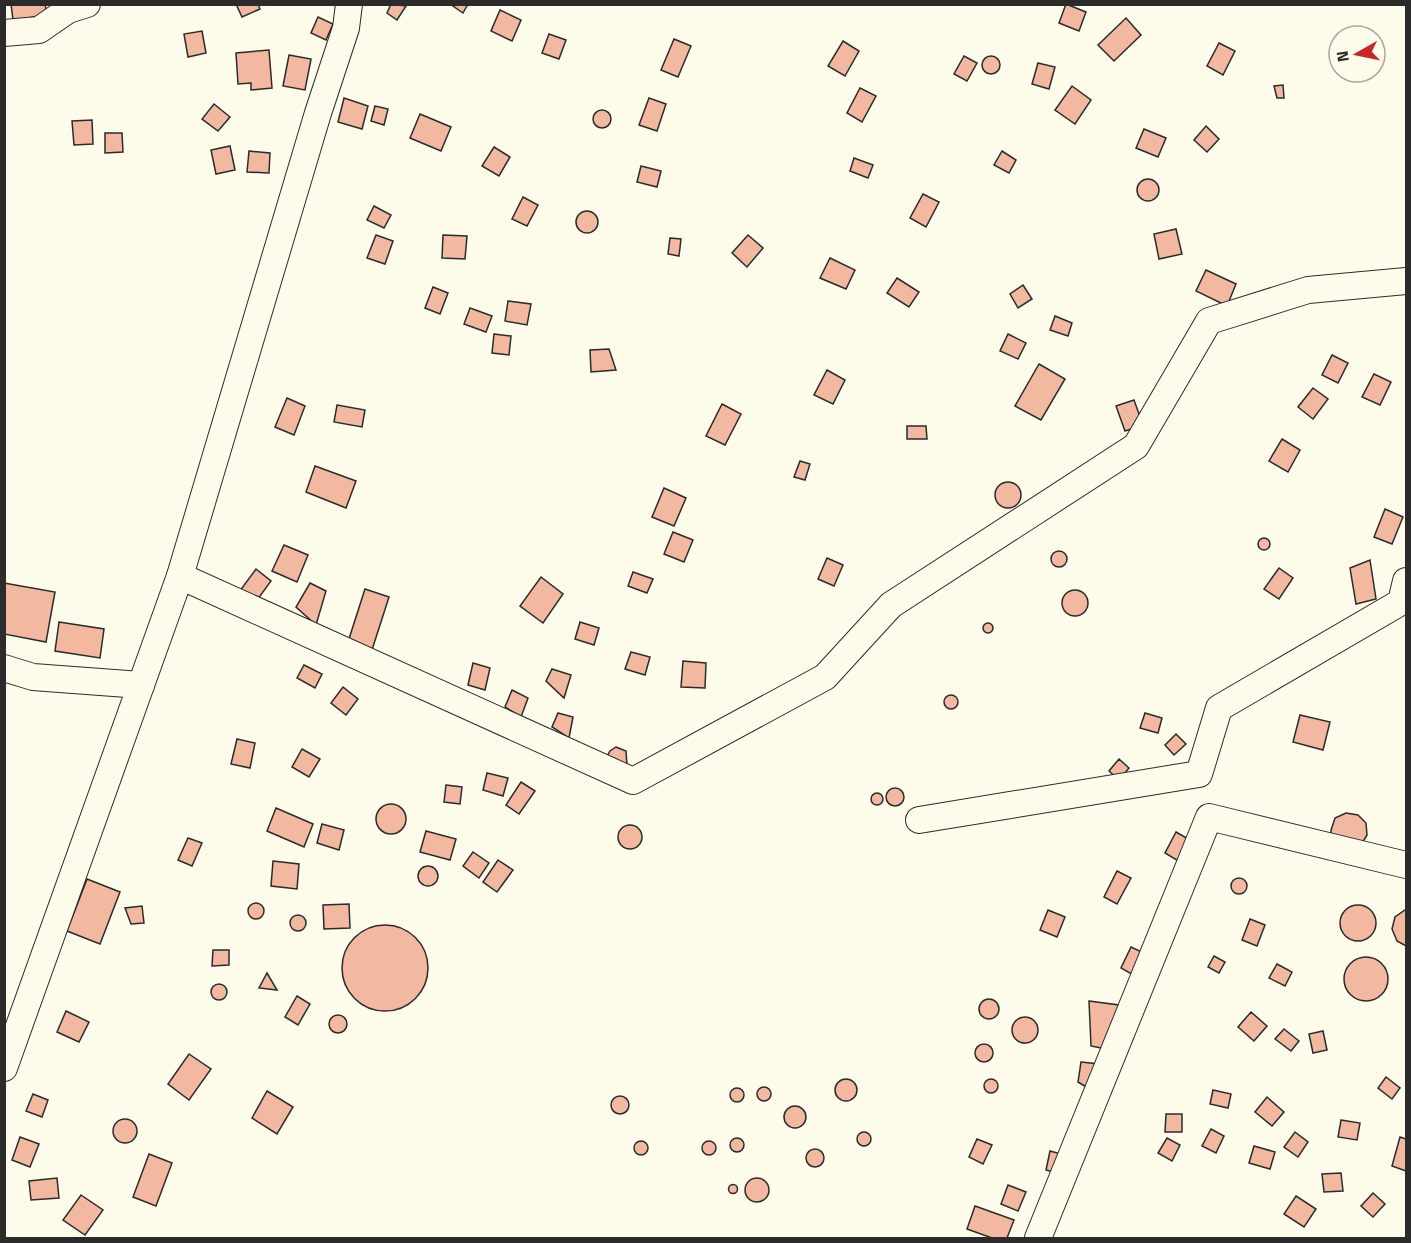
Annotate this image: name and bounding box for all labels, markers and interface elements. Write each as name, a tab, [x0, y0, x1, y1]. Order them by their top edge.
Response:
north arrow	[1327, 24, 1387, 84]
text: N	[1329, 49, 1355, 64]

